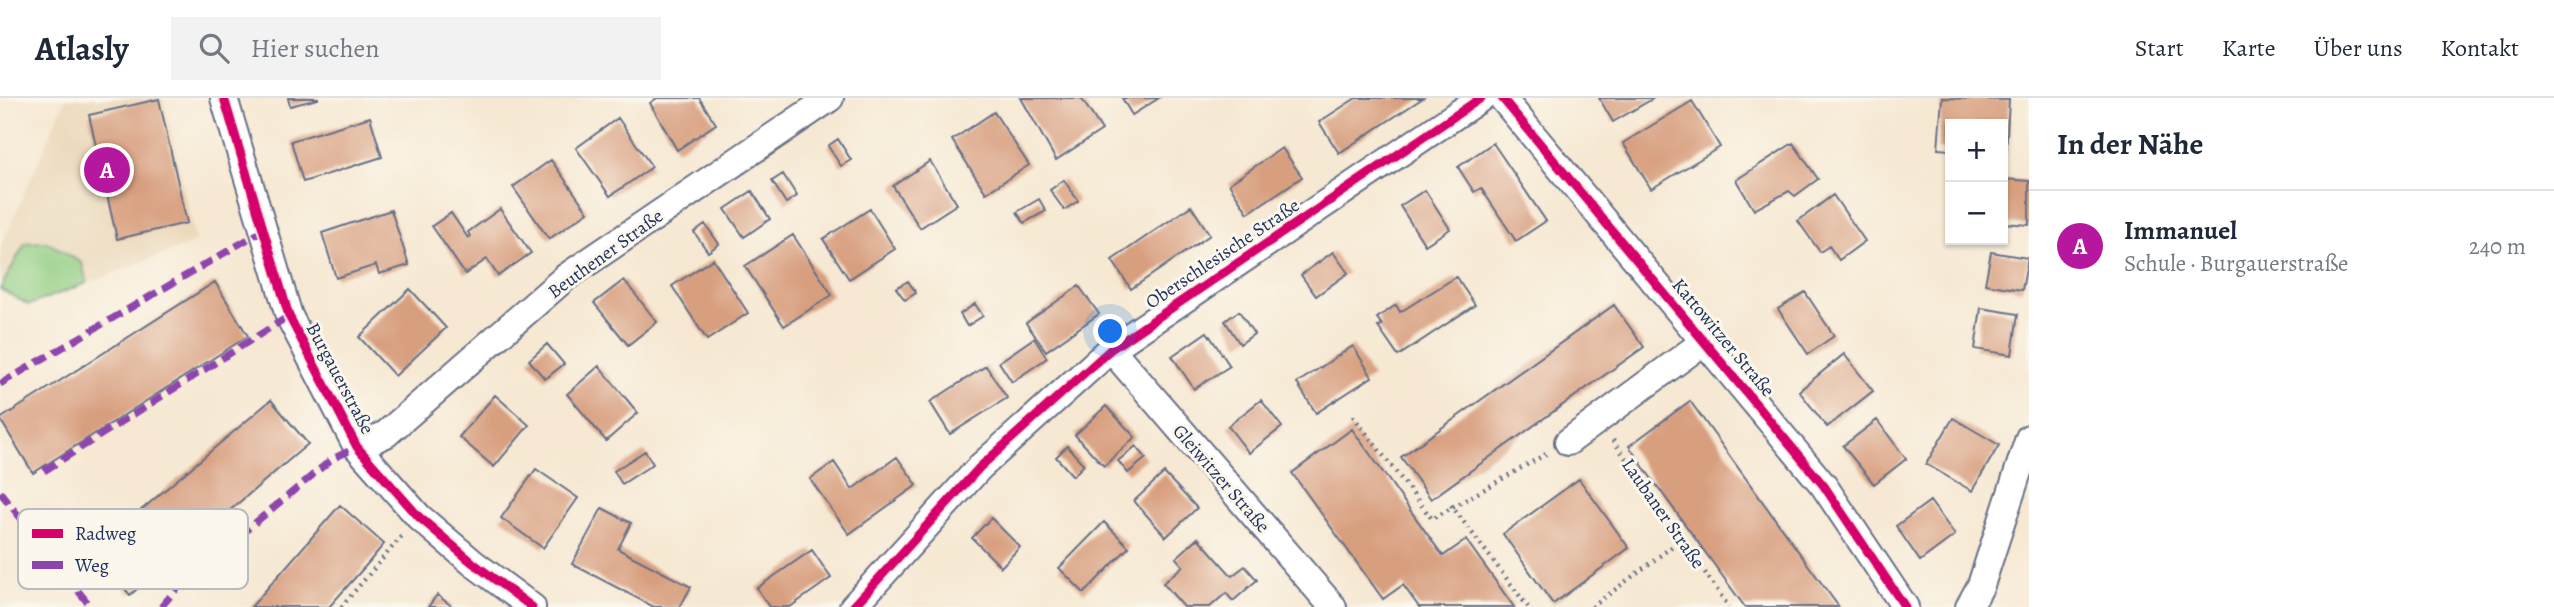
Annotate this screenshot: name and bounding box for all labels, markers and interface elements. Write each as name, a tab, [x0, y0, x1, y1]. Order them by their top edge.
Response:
search box	[171, 17, 661, 80]
text: Atlasly	[35, 26, 129, 71]
icon: search	[195, 29, 233, 67]
text: Hier suchen	[251, 31, 379, 66]
text: Start	[2135, 32, 2184, 64]
text: Karte	[2222, 32, 2276, 64]
text: Über uns	[2314, 32, 2403, 64]
text: Kontakt	[2441, 32, 2519, 64]
map controls	[1945, 119, 2008, 245]
button: +	[1945, 119, 2008, 182]
text: In der Nähe	[2057, 124, 2203, 164]
pin: A	[84, 144, 130, 196]
button: −	[1945, 182, 2008, 245]
street label: Oberschlesische Straße	[1140, 193, 1305, 315]
street label: Beuthener Straße	[543, 203, 669, 305]
text: Immanuel	[2124, 213, 2237, 248]
text: A	[2073, 231, 2087, 262]
text: 240 m	[2469, 231, 2526, 262]
text: Schule · Burgauerstraße	[2124, 248, 2348, 279]
street label: Kattowitzer Straße	[1666, 273, 1781, 403]
your location	[1093, 314, 1127, 348]
street label: Burgauerstraße	[300, 318, 380, 439]
street label: Gleiwitzer Straße	[1167, 419, 1276, 539]
street label: Laubaner Straße	[1615, 453, 1711, 574]
legend	[18, 509, 248, 589]
text: Radweg	[75, 521, 137, 547]
text: Weg	[74, 553, 110, 579]

